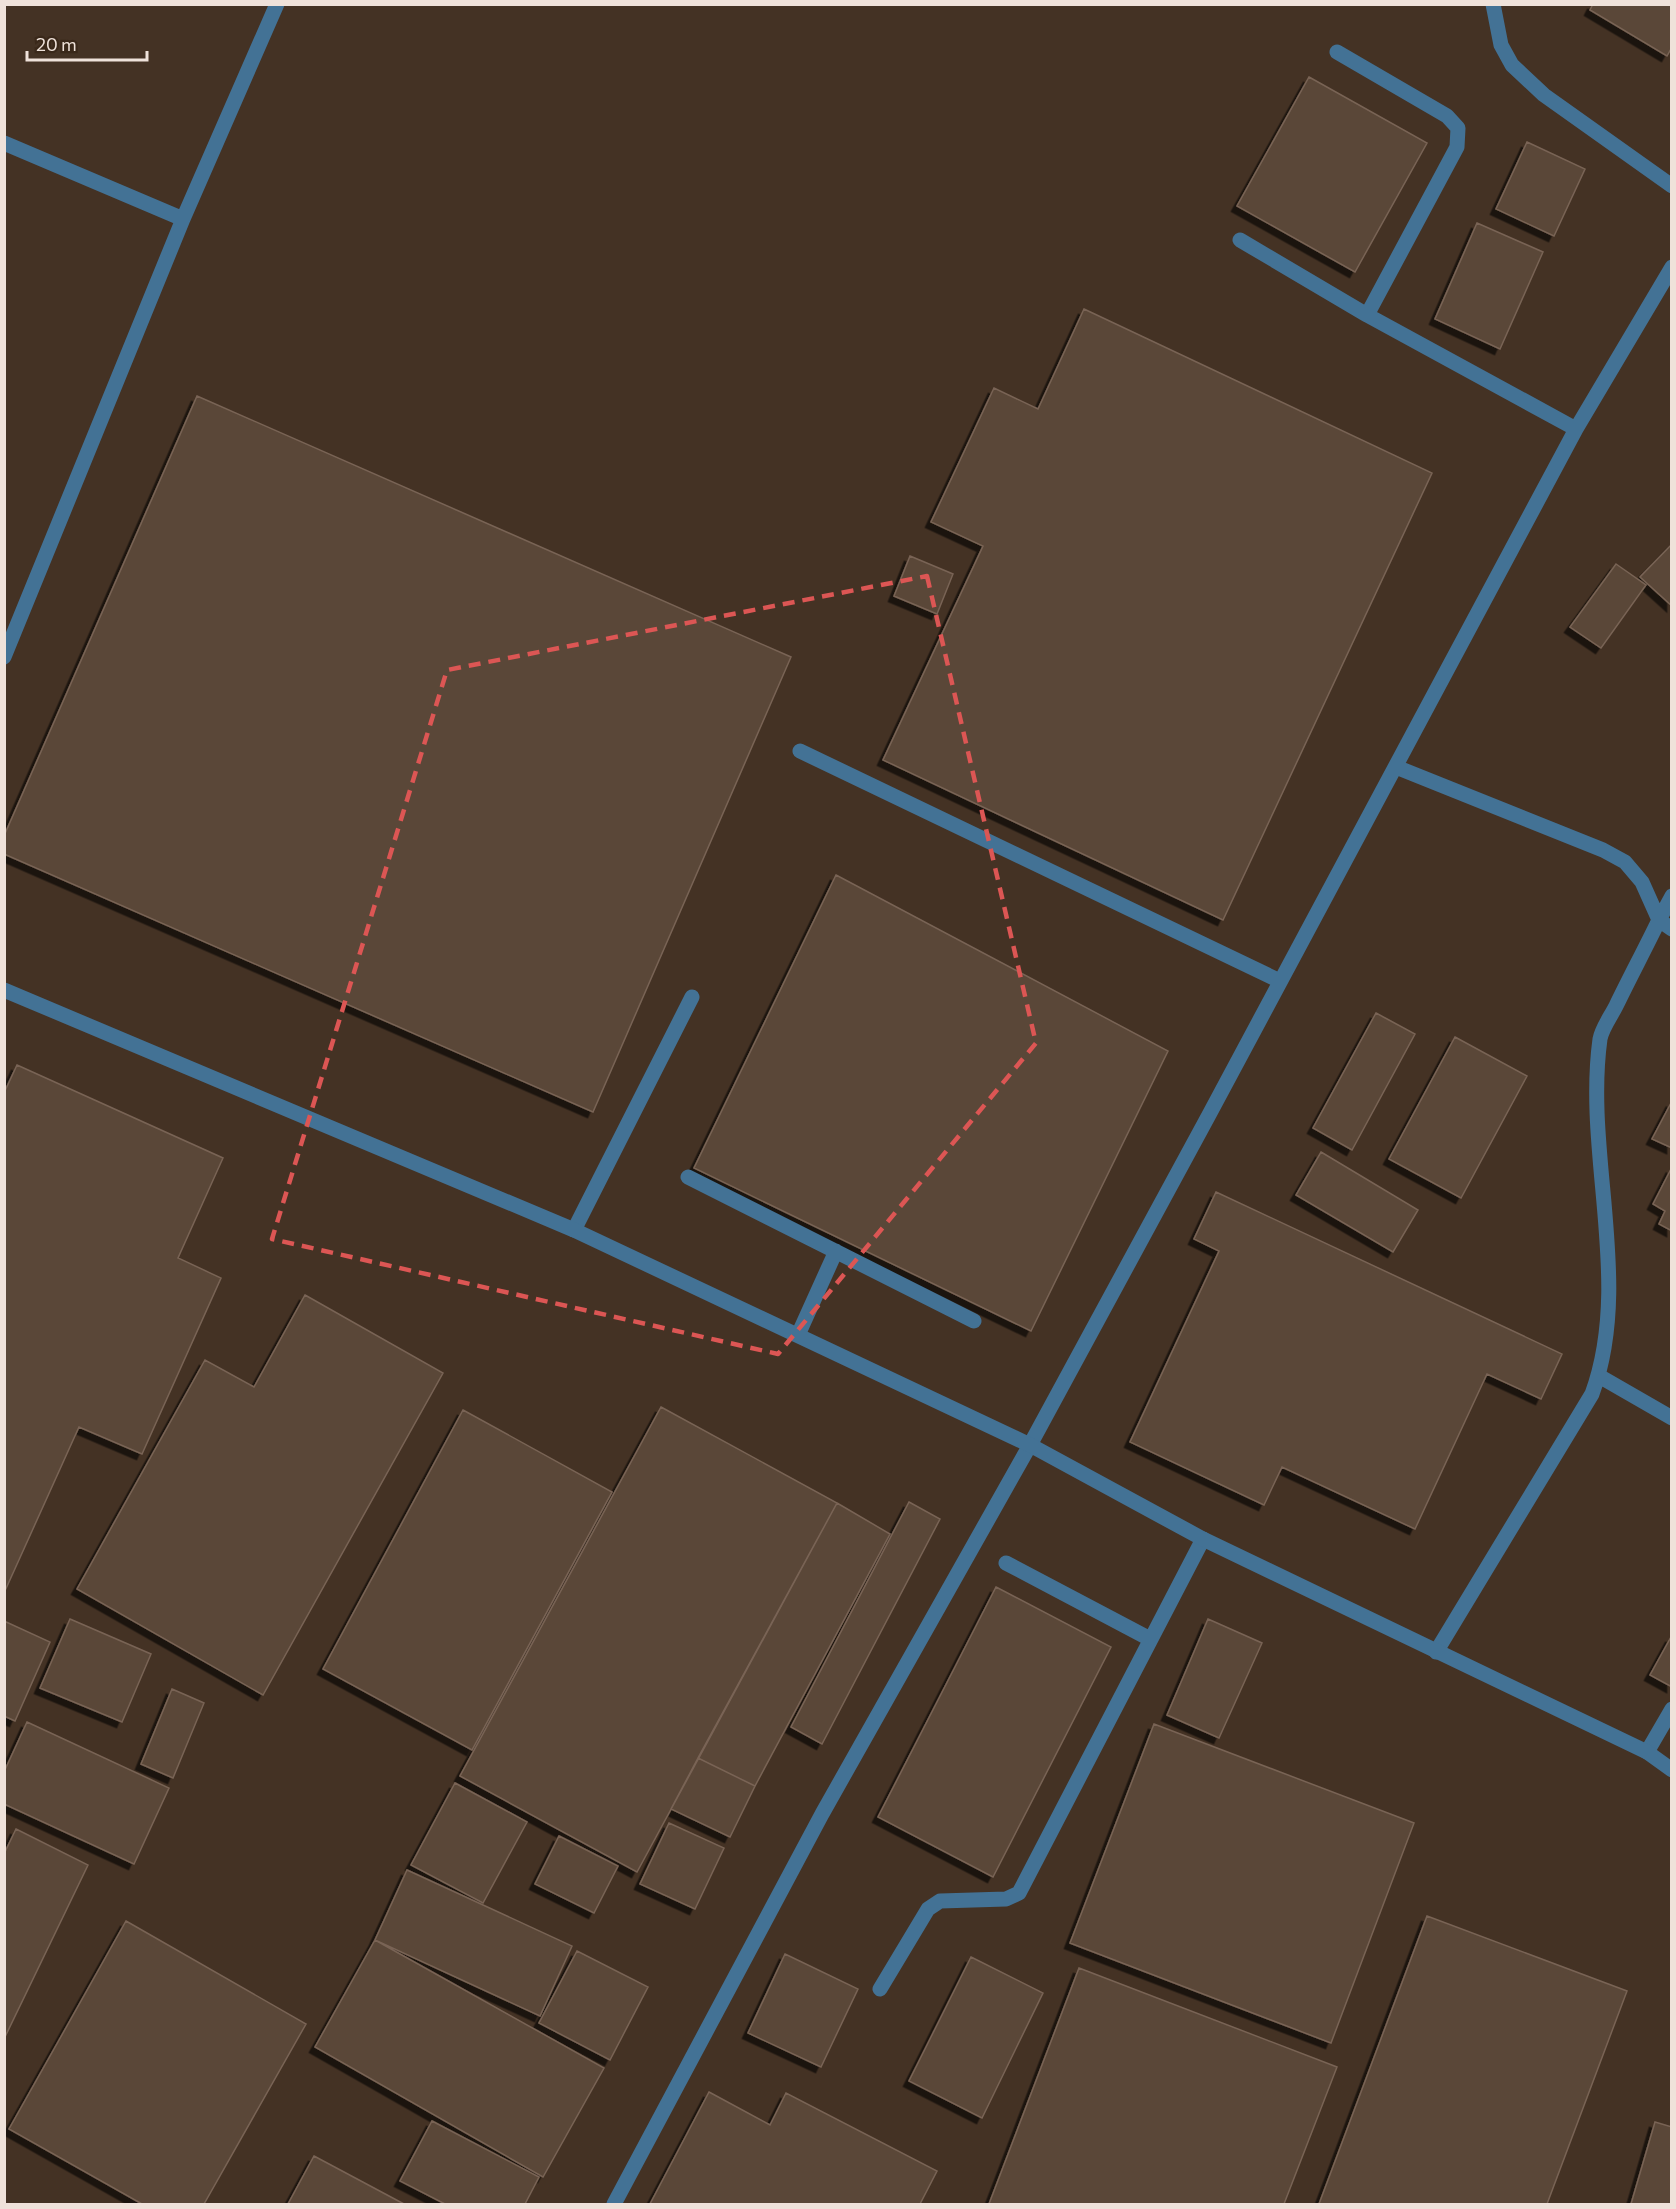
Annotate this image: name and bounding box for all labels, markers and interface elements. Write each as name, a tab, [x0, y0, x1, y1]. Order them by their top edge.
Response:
scale bar	[27, 24, 147, 62]
text: 20 m	[36, 33, 77, 55]

